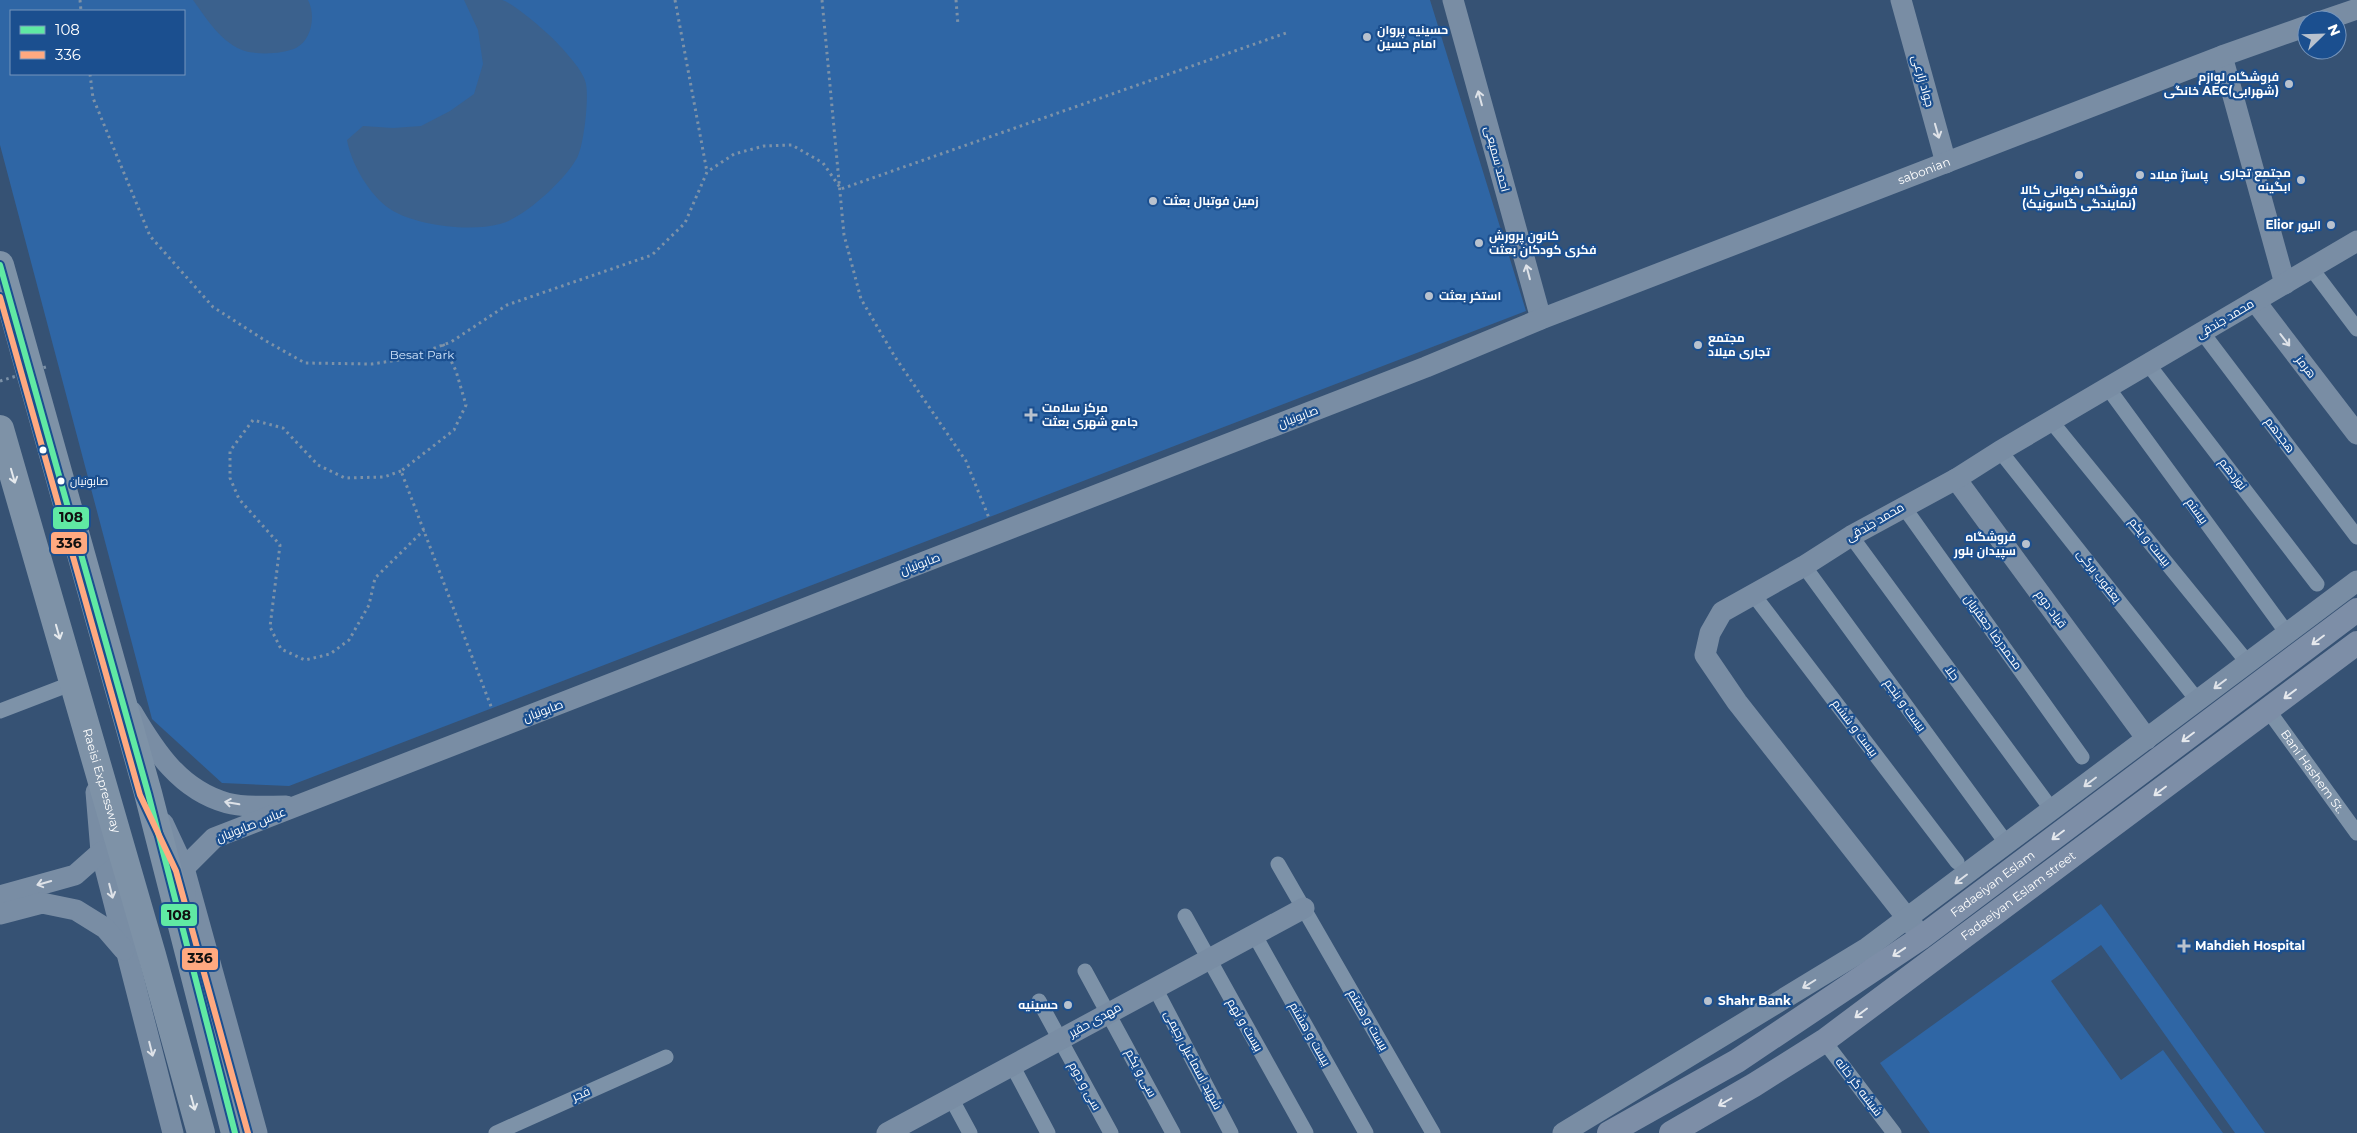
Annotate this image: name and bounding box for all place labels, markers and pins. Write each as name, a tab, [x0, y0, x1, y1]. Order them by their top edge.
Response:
place label: حسینیه پروان امام حسین	[1377, 22, 1448, 52]
marker: حسینیه پروان امام حسین	[1361, 31, 1373, 43]
place label: فروشگاه‌ لوازم خانگی AEC(شهرابی)	[2164, 69, 2279, 99]
marker: فروشگاه‌ لوازم خانگی AEC(شهرابی)	[2283, 78, 2295, 90]
place label: مجتمع تجاری ابگینه	[2220, 165, 2291, 194]
place label: پاساژ میلاد	[2150, 167, 2209, 184]
marker: فروشگاه رضوانی کالا (نمایندگی گاسونیک)	[2073, 169, 2085, 181]
marker: پاساژ میلاد	[2134, 169, 2146, 181]
marker: مجتمع تجاری ابگینه	[2295, 174, 2307, 186]
place label: فروشگاه رضوانی کالا (نمایندگی گاسونیک)	[2020, 182, 2138, 212]
place label: زمین فوتبال بعثت	[1163, 193, 1259, 209]
marker: زمین فوتبال بعثت	[1147, 195, 1159, 207]
place label: Elior الیور	[2265, 217, 2321, 233]
marker: Elior الیور	[2325, 219, 2337, 231]
place label: کانون پرورش فکری کودکان بعثت	[1489, 228, 1596, 258]
marker: کانون پرورش فکری کودکان بعثت	[1473, 237, 1485, 249]
place label: استخر بعثت	[1439, 288, 1501, 304]
marker: استخر بعثت	[1423, 290, 1435, 302]
place label: مجتمع تجاری میلاد	[1708, 330, 1771, 360]
marker: مجتمع تجاری میلاد	[1692, 339, 1704, 351]
place label: مرکز سلامت جامع شهری بعثت	[1042, 400, 1138, 431]
marker: مرکز سلامت جامع شهری بعثت	[1024, 408, 1038, 422]
unlabelled marker	[38, 445, 48, 455]
place label: صابونیان	[70, 474, 108, 488]
marker: صابونیان	[56, 476, 66, 486]
place label: فروشگاه سپیدان بلور	[1953, 529, 2016, 560]
marker: فروشگاه سپیدان بلور	[2020, 538, 2032, 550]
place label: Mahdieh Hospital	[2195, 938, 2305, 953]
marker: Mahdieh Hospital	[2177, 939, 2191, 953]
place label: Shahr Bank	[1718, 993, 1791, 1008]
marker: Shahr Bank	[1702, 995, 1714, 1007]
place label: حسینیه	[1018, 997, 1058, 1012]
marker: حسینیه	[1062, 999, 1074, 1011]

